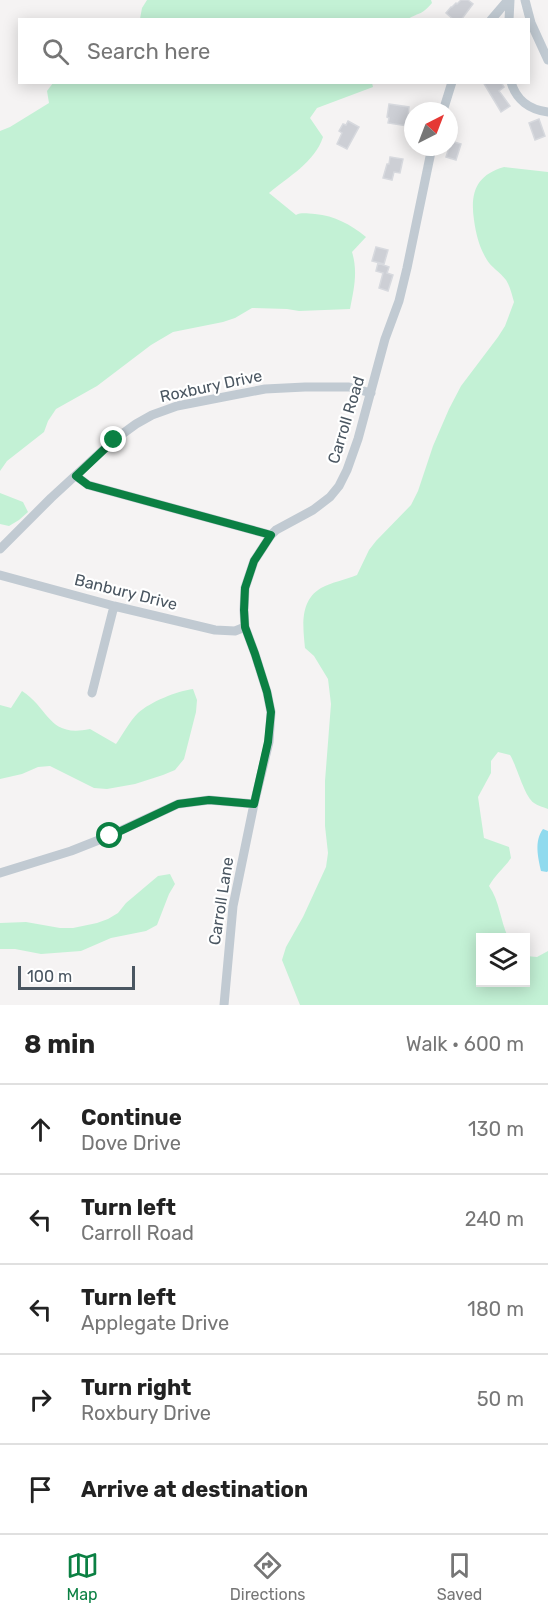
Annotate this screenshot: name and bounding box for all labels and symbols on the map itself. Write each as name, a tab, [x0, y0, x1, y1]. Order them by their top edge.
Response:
north arrow	[404, 102, 458, 156]
street label: Roxbury Drive	[158, 366, 264, 406]
street label: Carroll Road	[324, 374, 368, 466]
route end	[100, 426, 126, 452]
street label: Banbury Drive	[73, 570, 179, 614]
route start	[96, 822, 122, 848]
street label: Carroll Lane	[205, 856, 237, 946]
scale bar	[18, 963, 135, 990]

